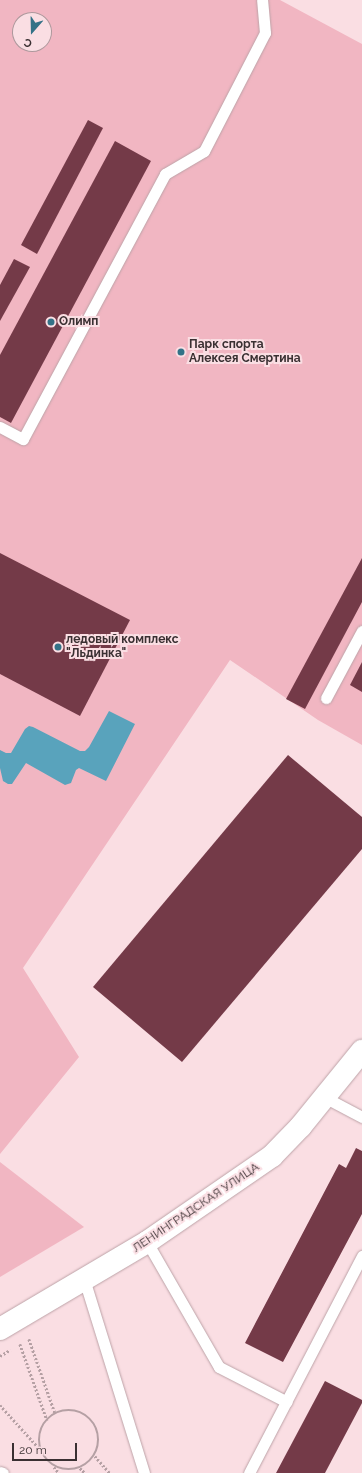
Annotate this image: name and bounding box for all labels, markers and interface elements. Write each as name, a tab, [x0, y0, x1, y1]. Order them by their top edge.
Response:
north arrow	[12, 12, 52, 52]
text: С	[22, 35, 34, 50]
place label: Олимп	[59, 315, 98, 329]
marker: Олимп	[46, 317, 56, 327]
place label: Парк спорта Алексея Смертина	[189, 338, 301, 366]
marker: Парк спорта Алексея Смертина	[176, 347, 186, 357]
place label: ледовый комплекс "Льдинка"	[66, 633, 179, 661]
marker: ледовый комплекс "Льдинка"	[53, 642, 63, 652]
street label: ЛЕНИНГРАДСКАЯ УЛИЦА	[130, 1160, 262, 1256]
scale bar	[14, 1435, 79, 1461]
text: 20 m	[19, 1443, 47, 1457]

